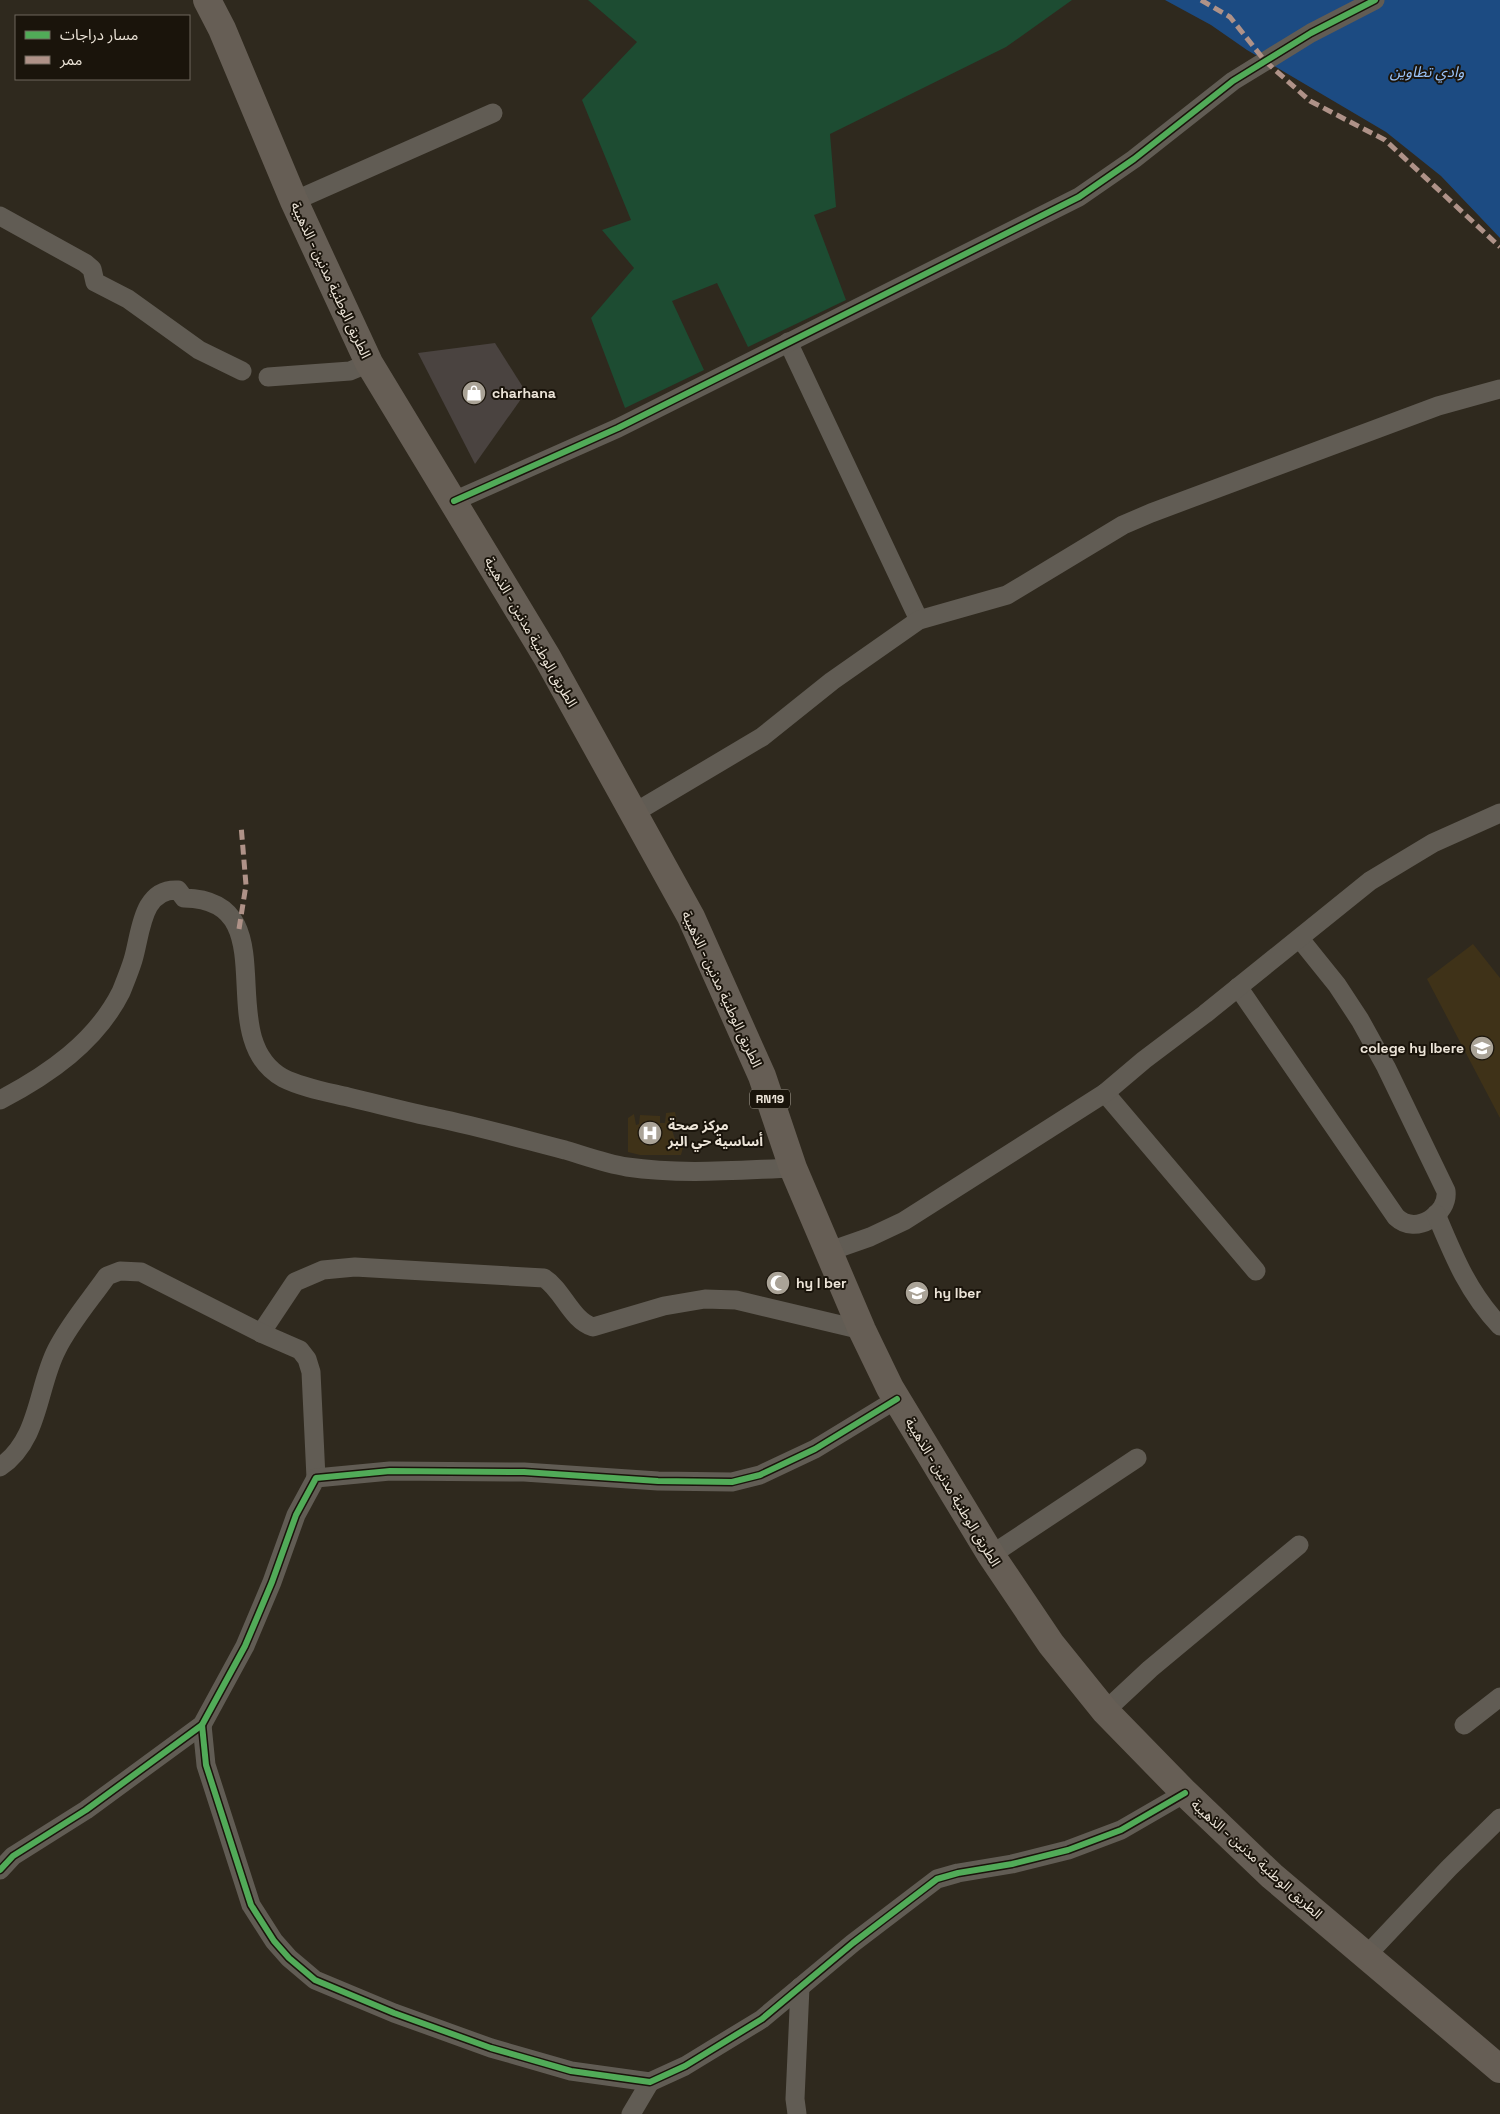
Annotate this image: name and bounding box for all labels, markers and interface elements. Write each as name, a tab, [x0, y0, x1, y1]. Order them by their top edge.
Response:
legend	[15, 15, 190, 80]
text: مسار دراجات	[60, 25, 138, 44]
text: ممر	[59, 50, 83, 69]
water label: وادي تطاوين	[1390, 62, 1464, 83]
street label: الطريق الوطنية مدنين - الذهيبة	[286, 199, 375, 362]
shop icon: charhana	[461, 380, 487, 406]
place label: charhana	[492, 384, 556, 402]
street label: الطريق الوطنية مدنين - الذهيبة	[480, 554, 581, 711]
street label: الطريق الوطنية مدنين - الذهيبة	[677, 908, 766, 1071]
school or university icon: colege hy lbere	[1469, 1035, 1495, 1061]
place label: colege hy lbere	[1360, 1039, 1464, 1057]
road number: RN19	[750, 1090, 790, 1108]
place label: مركز صحة أساسية حي البر	[667, 1116, 763, 1152]
hospital icon: مركز صحة أساسية حي البر	[637, 1120, 663, 1146]
mosque icon: hy l ber	[765, 1270, 791, 1296]
place label: hy l ber	[796, 1274, 847, 1292]
school or university icon: hy lber	[904, 1280, 930, 1306]
place label: hy lber	[934, 1284, 981, 1302]
street label: الطريق الوطنية مدنين - الذهيبة	[900, 1414, 1005, 1570]
street label: الطريق الوطنية مدنين - الذهيبة	[1187, 1795, 1326, 1924]

